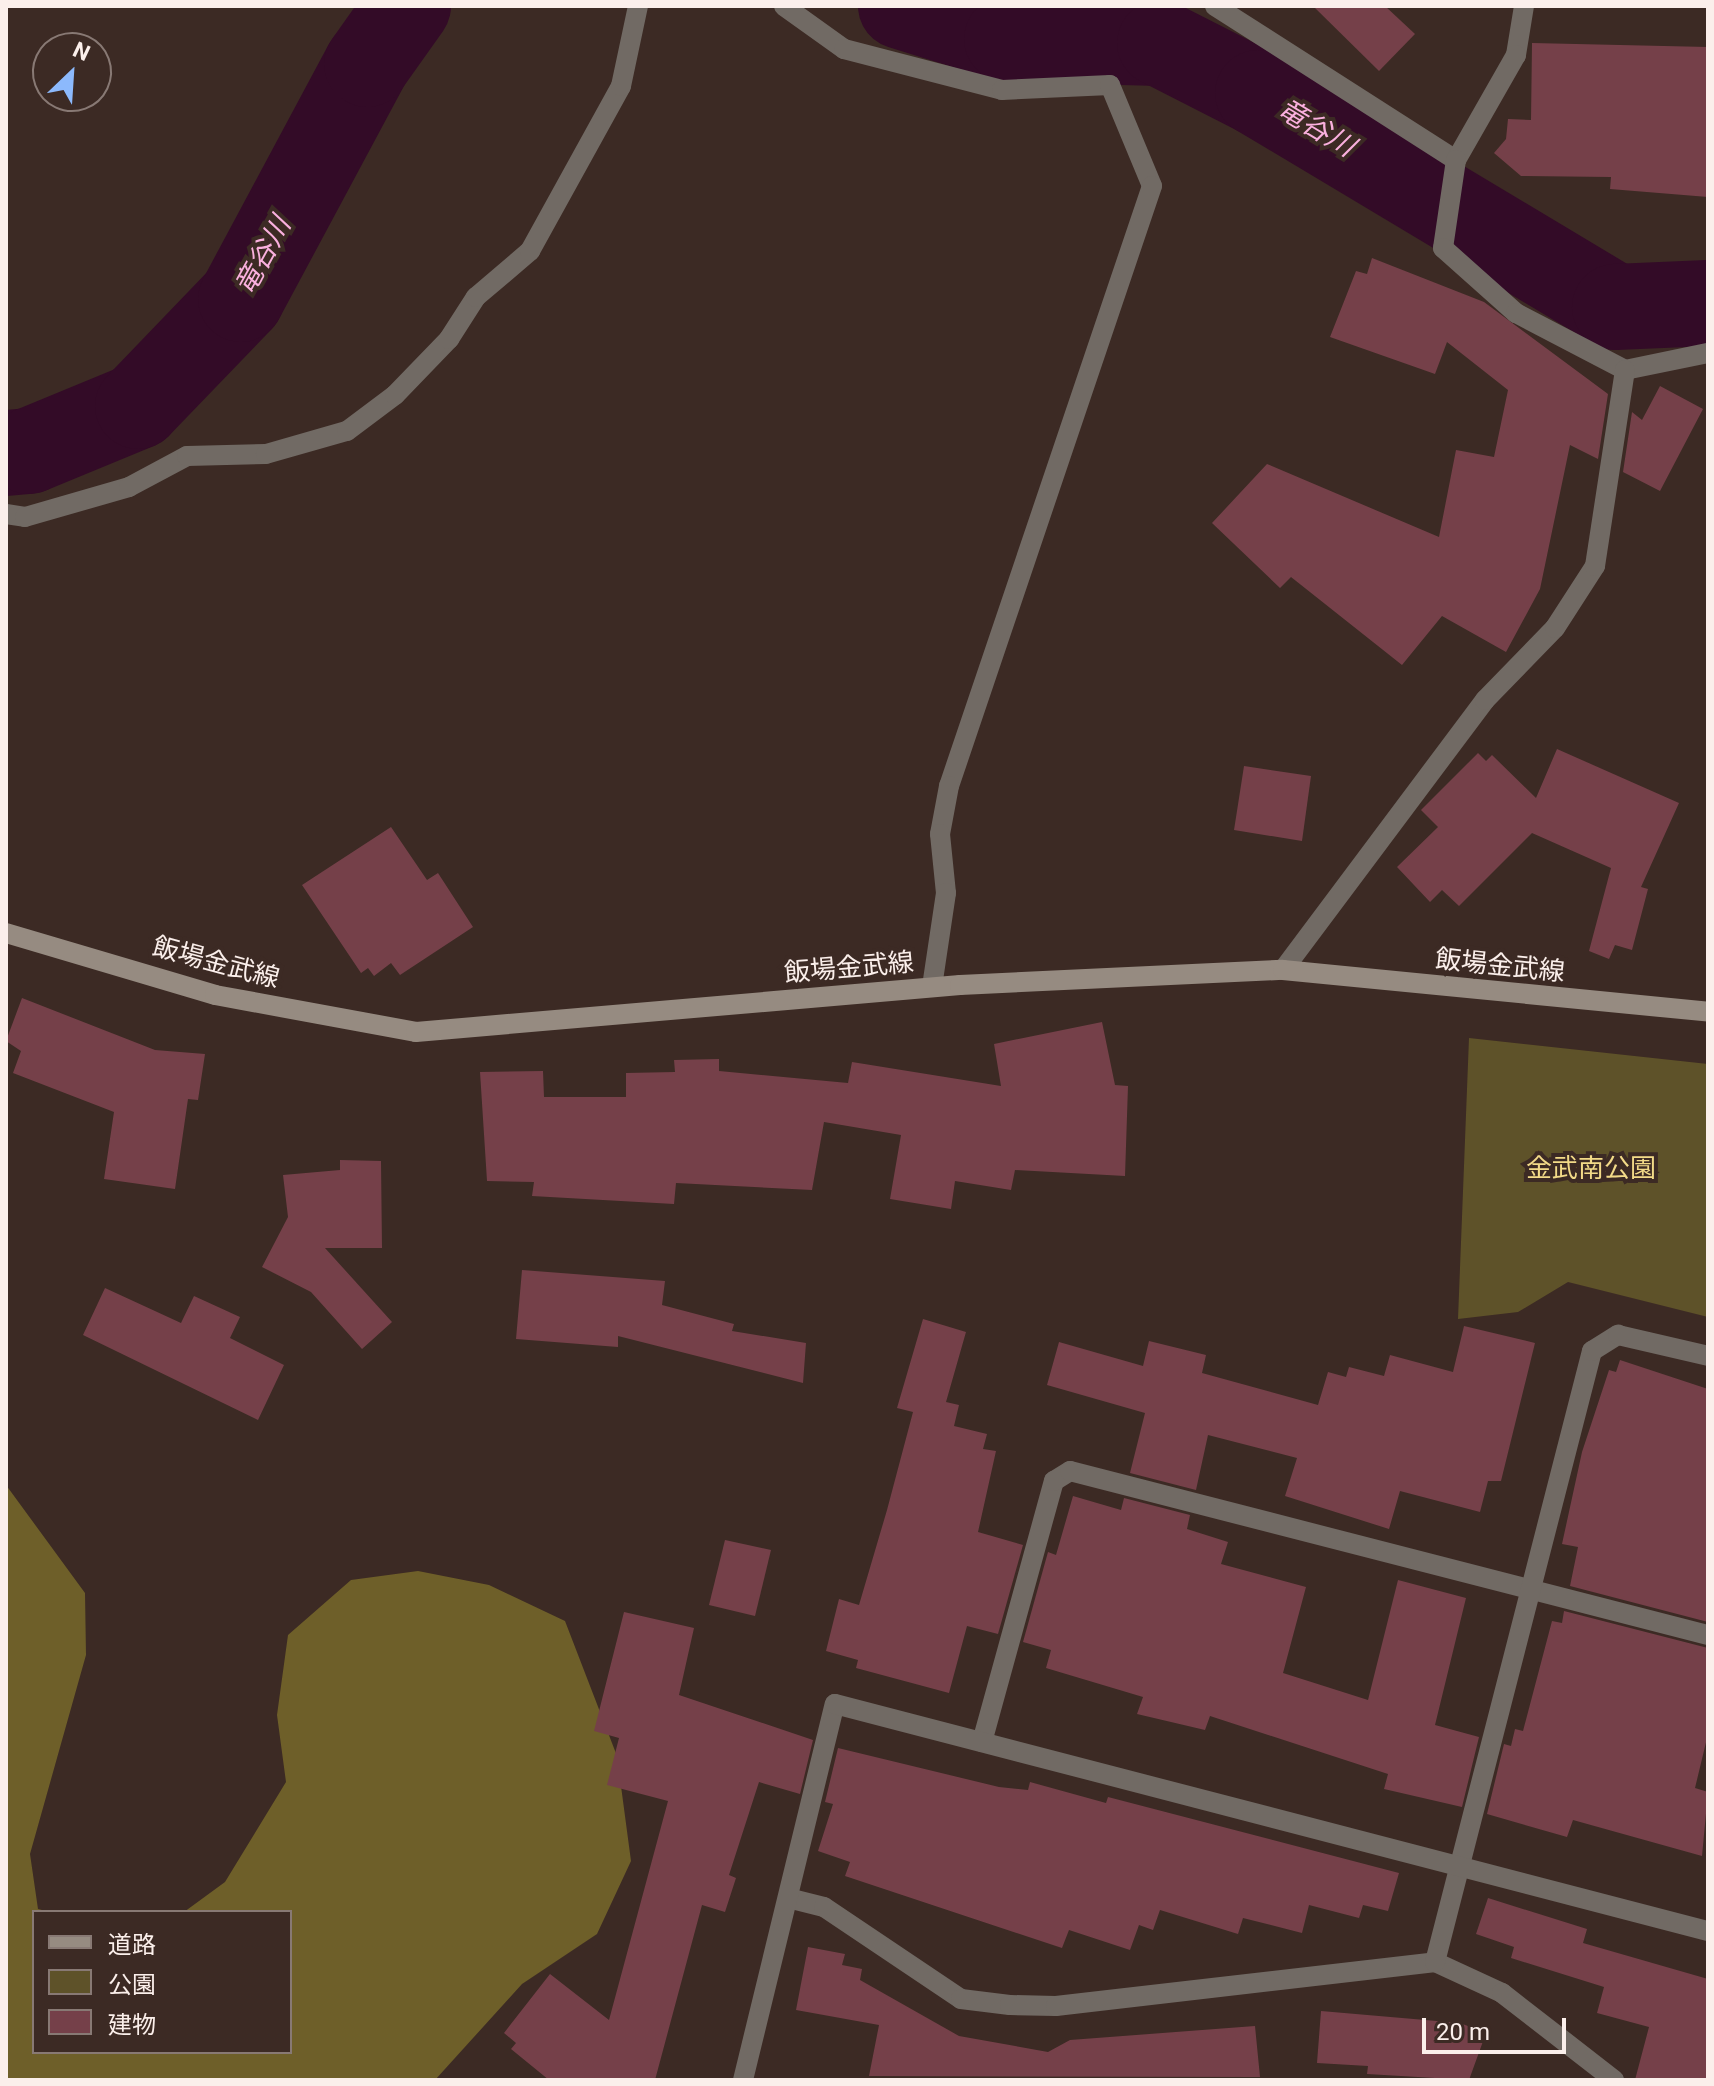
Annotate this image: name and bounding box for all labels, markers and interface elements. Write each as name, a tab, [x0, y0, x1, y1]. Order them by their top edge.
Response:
north arrow	[32, 32, 112, 112]
text: N	[69, 37, 94, 66]
water label: 竜谷川	[1271, 92, 1361, 164]
water label: 竜谷川	[228, 211, 298, 301]
street label: 飯場金武線	[149, 931, 283, 995]
street label: 飯場金武線	[1434, 944, 1566, 988]
street label: 飯場金武線	[783, 947, 915, 989]
park label: 金武南公園	[1526, 1153, 1656, 1185]
legend	[32, 1910, 292, 2054]
text: 道路	[108, 1931, 156, 1959]
text: 公園	[108, 1971, 156, 1999]
scale bar	[1426, 2002, 1570, 2052]
text: 建物	[108, 2011, 156, 2039]
text: 20 m	[1436, 2018, 1490, 2046]

